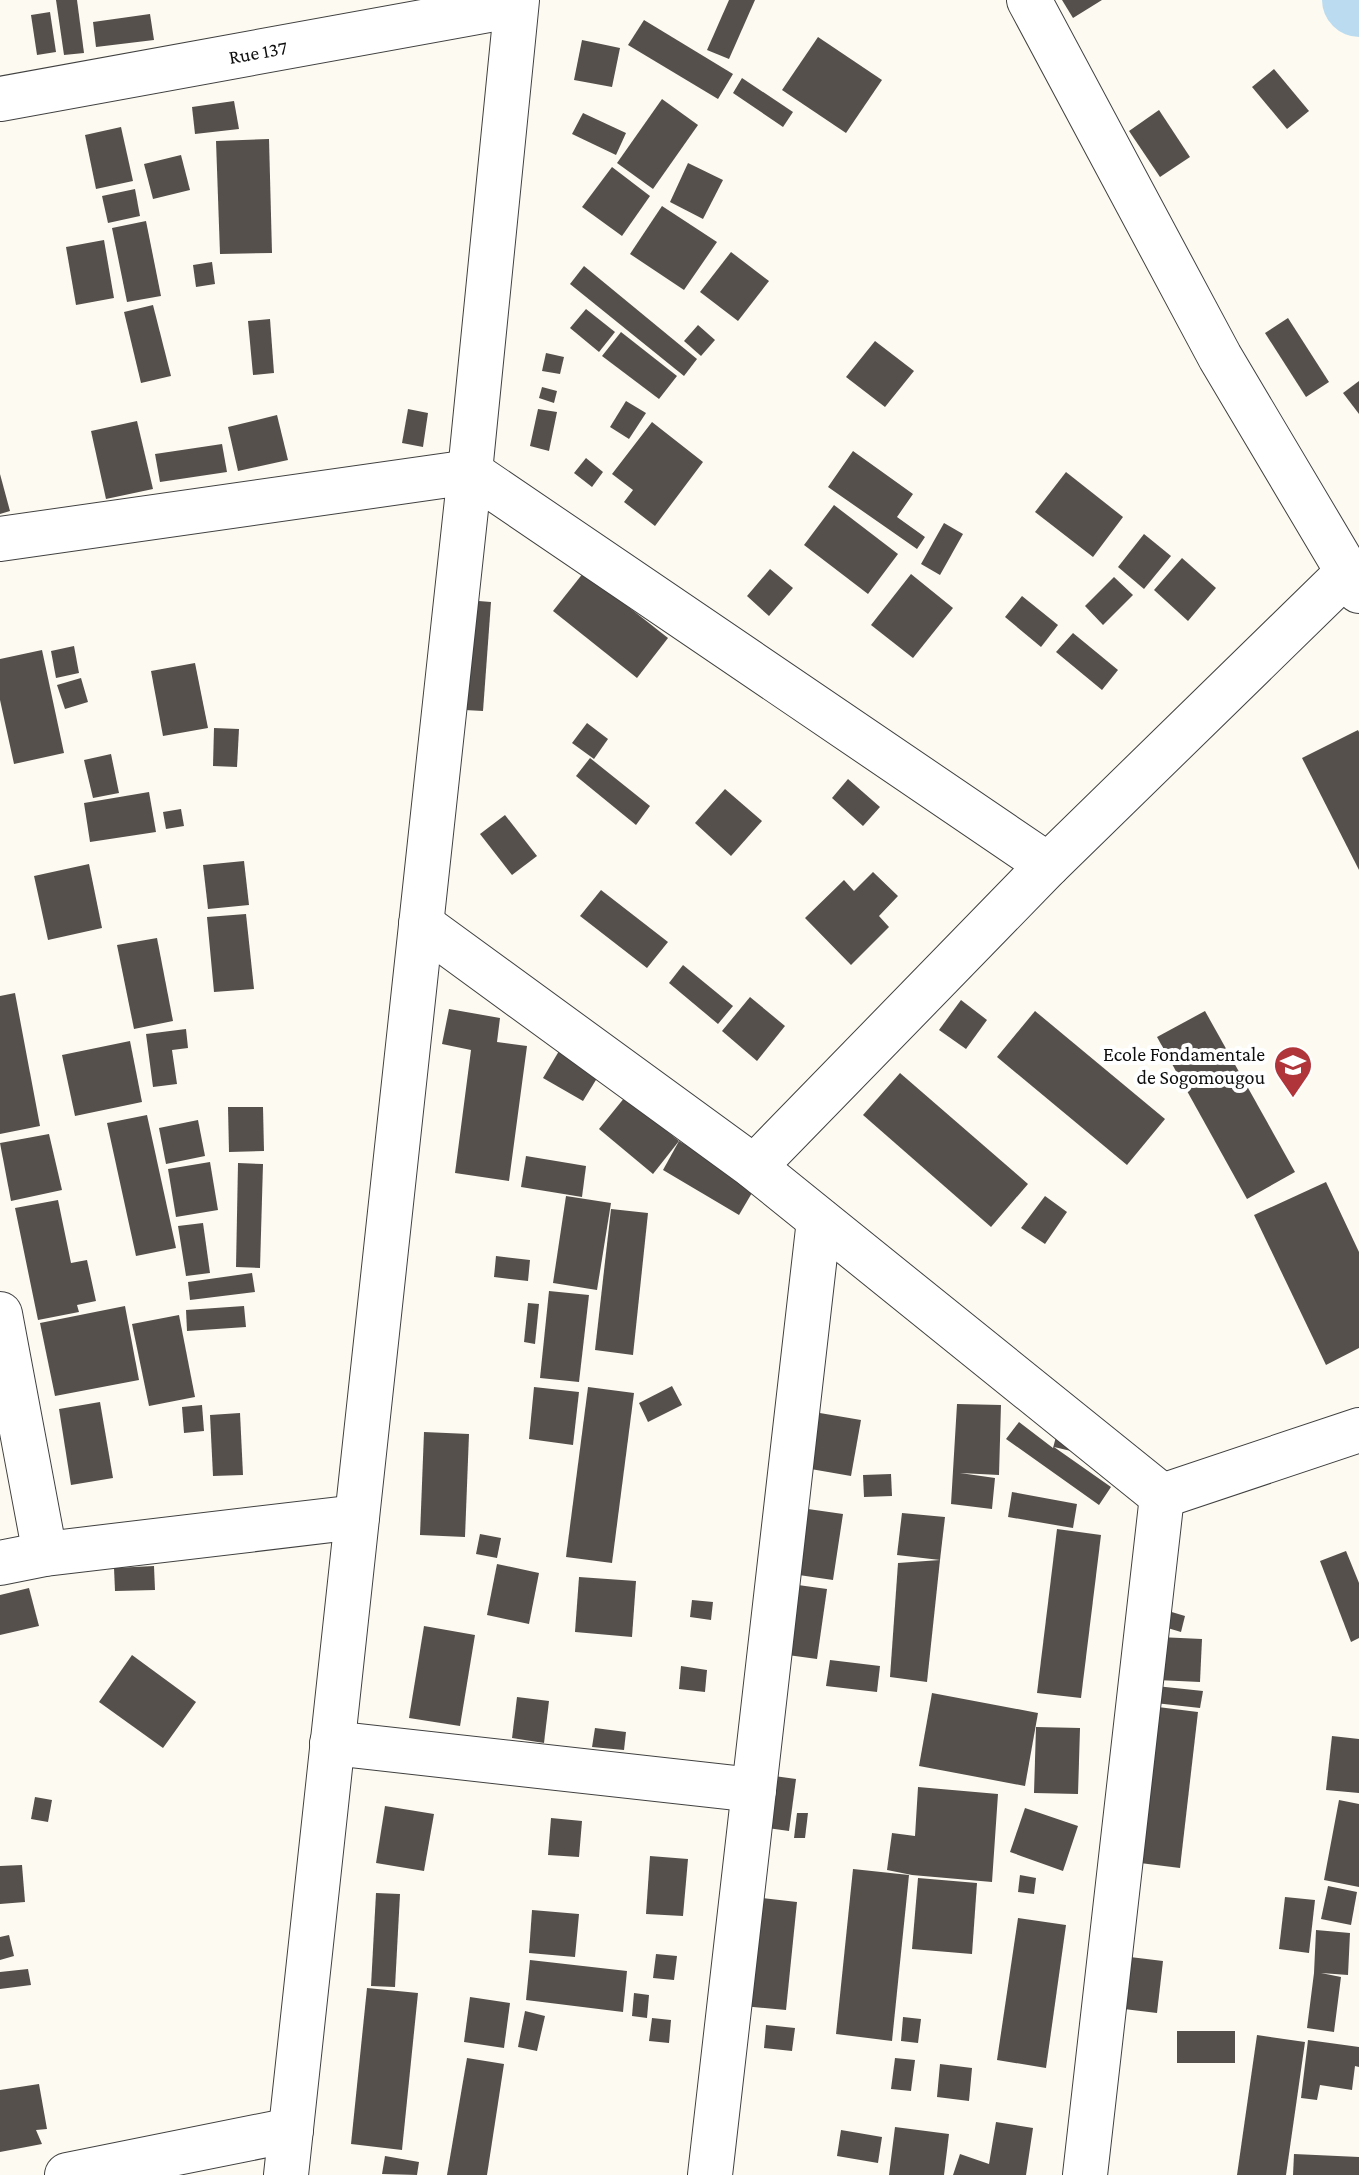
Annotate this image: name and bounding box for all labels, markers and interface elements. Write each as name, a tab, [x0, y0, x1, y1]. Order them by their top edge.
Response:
street label: Rue 137	[227, 36, 289, 68]
place label: Ecole Fondamentale de Sogomougou	[1103, 1043, 1265, 1089]
school or university icon: Ecole Fondamentale de Sogomougou	[1272, 1044, 1314, 1099]

